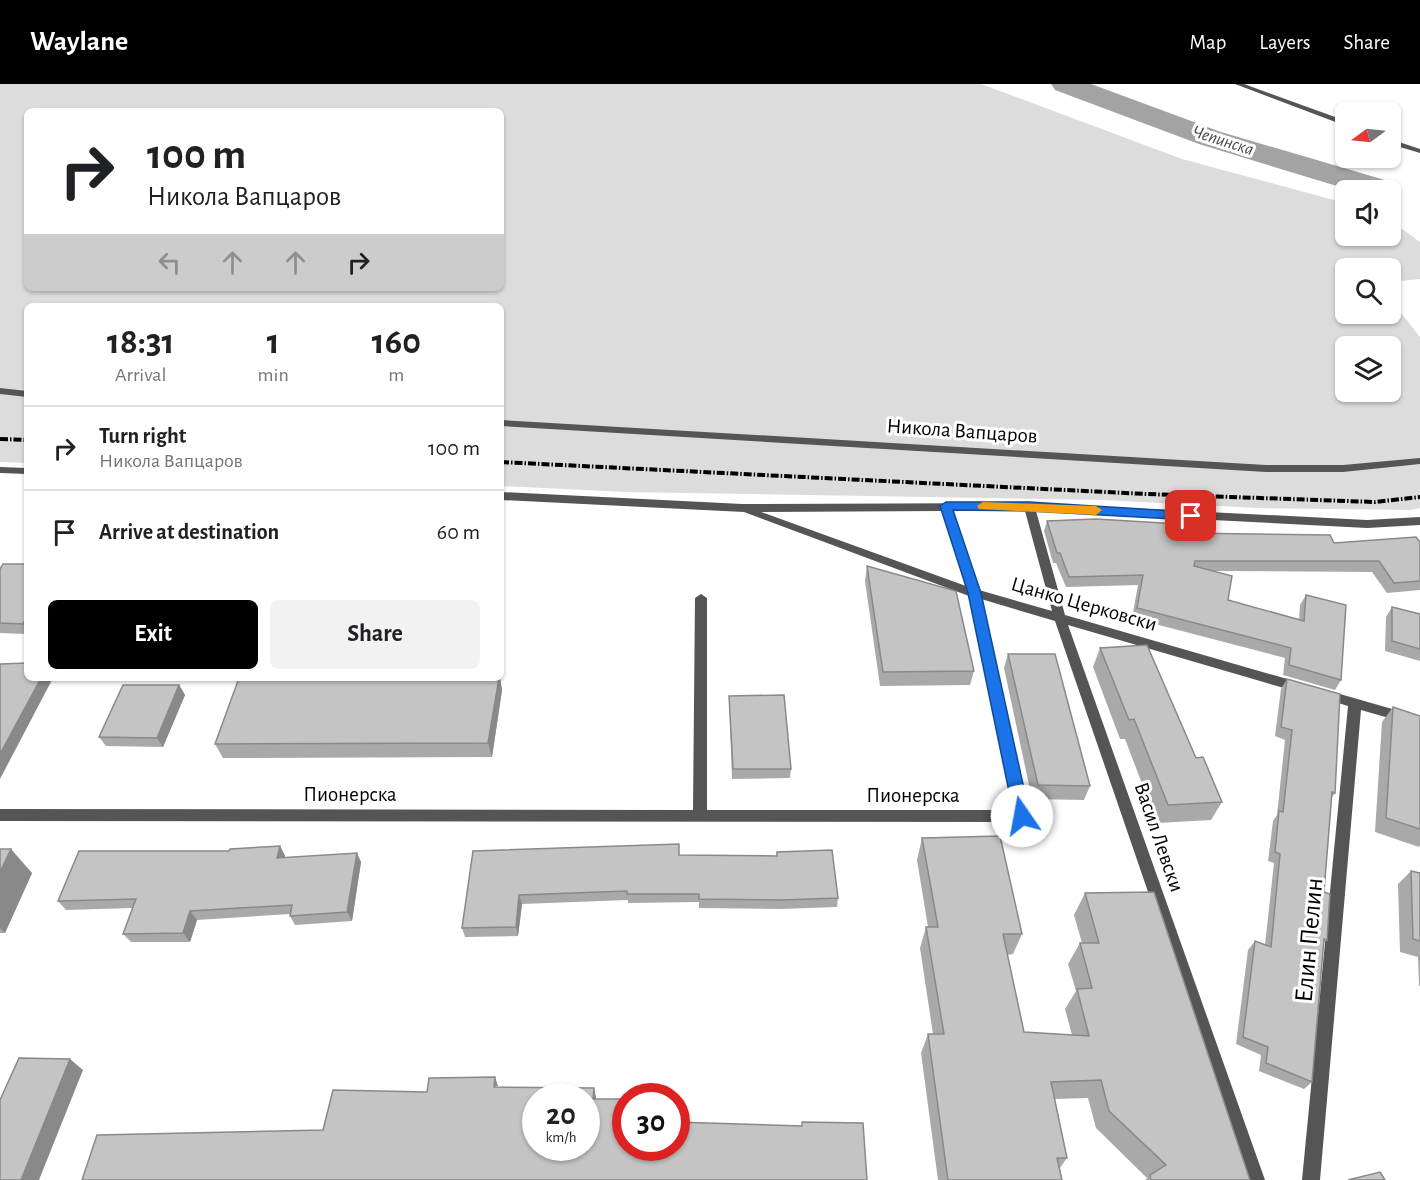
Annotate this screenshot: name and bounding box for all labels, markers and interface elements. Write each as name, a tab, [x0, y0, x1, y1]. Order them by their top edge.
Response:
text: Waylane	[30, 28, 128, 56]
text: Map	[1190, 32, 1226, 53]
text: Layers	[1259, 32, 1310, 53]
text: Share	[1343, 32, 1390, 53]
north arrow	[1335, 102, 1401, 168]
map controls	[1335, 102, 1401, 402]
water label: Чепинска	[1190, 123, 1256, 159]
icon: right	[48, 132, 126, 210]
text: 100 m	[147, 134, 246, 176]
button: sound	[1335, 180, 1401, 246]
text: Никола Вапцаров	[147, 183, 341, 210]
icon: left	[153, 246, 186, 279]
icon: ahead	[216, 246, 249, 279]
icon: ahead	[279, 246, 312, 279]
icon: right	[342, 246, 375, 279]
button: search	[1335, 258, 1401, 324]
text: 18:31	[107, 324, 175, 360]
text: 1	[267, 324, 280, 360]
text: 160	[372, 324, 421, 360]
button: layers	[1335, 336, 1401, 402]
text: Arrival	[115, 365, 166, 385]
text: min	[258, 365, 289, 385]
text: m	[388, 365, 404, 385]
street label: Никола Вапцаров	[886, 415, 1038, 447]
text: Turn right	[99, 425, 186, 447]
icon: right	[48, 432, 81, 465]
text: 100 m	[428, 437, 480, 459]
text: Никола Вапцаров	[99, 451, 243, 471]
pin	[1165, 490, 1216, 541]
icon: arrive	[1174, 499, 1207, 532]
icon: arrive	[48, 516, 81, 549]
text: Arrive at destination	[99, 521, 279, 543]
text: 60 m	[437, 521, 480, 543]
street label: Цанко Церковски	[1009, 573, 1159, 635]
button: Exit	[48, 600, 258, 669]
button: Share	[270, 600, 480, 669]
street label: Васил Левски	[1130, 779, 1188, 895]
street label: Пионерска	[303, 784, 397, 805]
position arrow	[990, 784, 1054, 848]
street label: Пионерска	[866, 785, 960, 806]
street label: Елин Пелин	[1291, 876, 1327, 1004]
speed limit sign: 30	[612, 1083, 690, 1161]
text: 20	[546, 1100, 576, 1130]
text: km/h	[546, 1130, 576, 1145]

